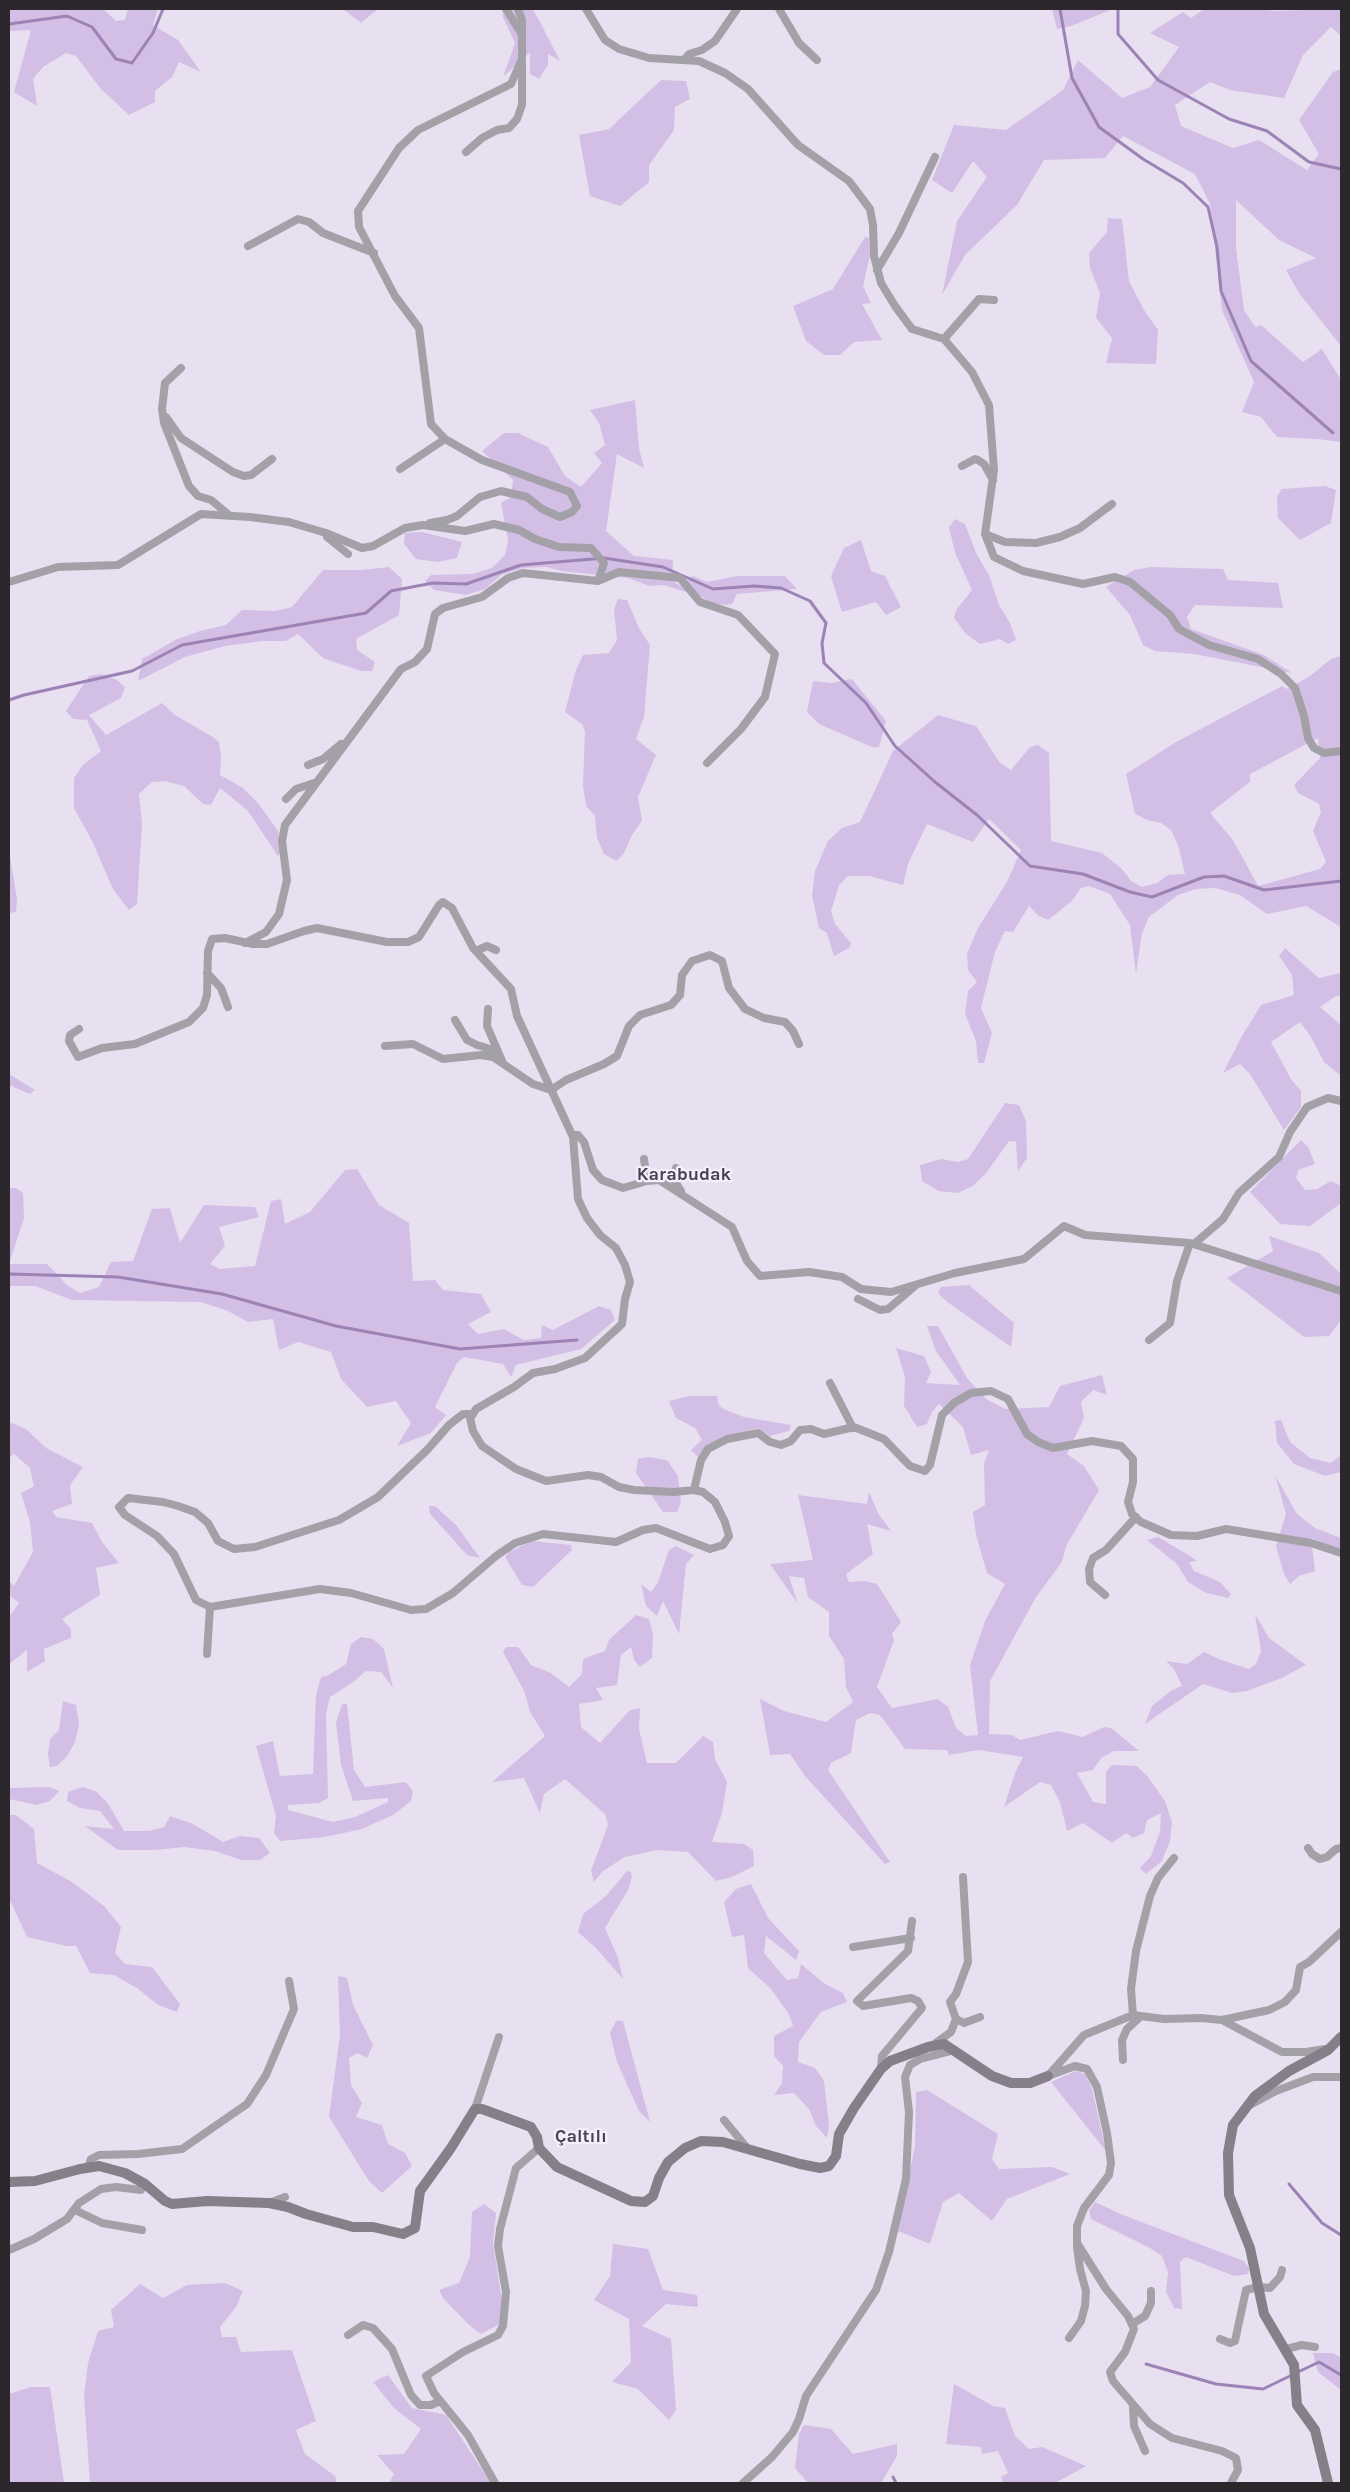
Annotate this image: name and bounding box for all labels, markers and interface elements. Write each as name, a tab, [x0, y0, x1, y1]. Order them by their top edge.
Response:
district label: Karabudak	[637, 1164, 731, 1186]
district label: Çaltılı	[555, 2126, 607, 2148]

